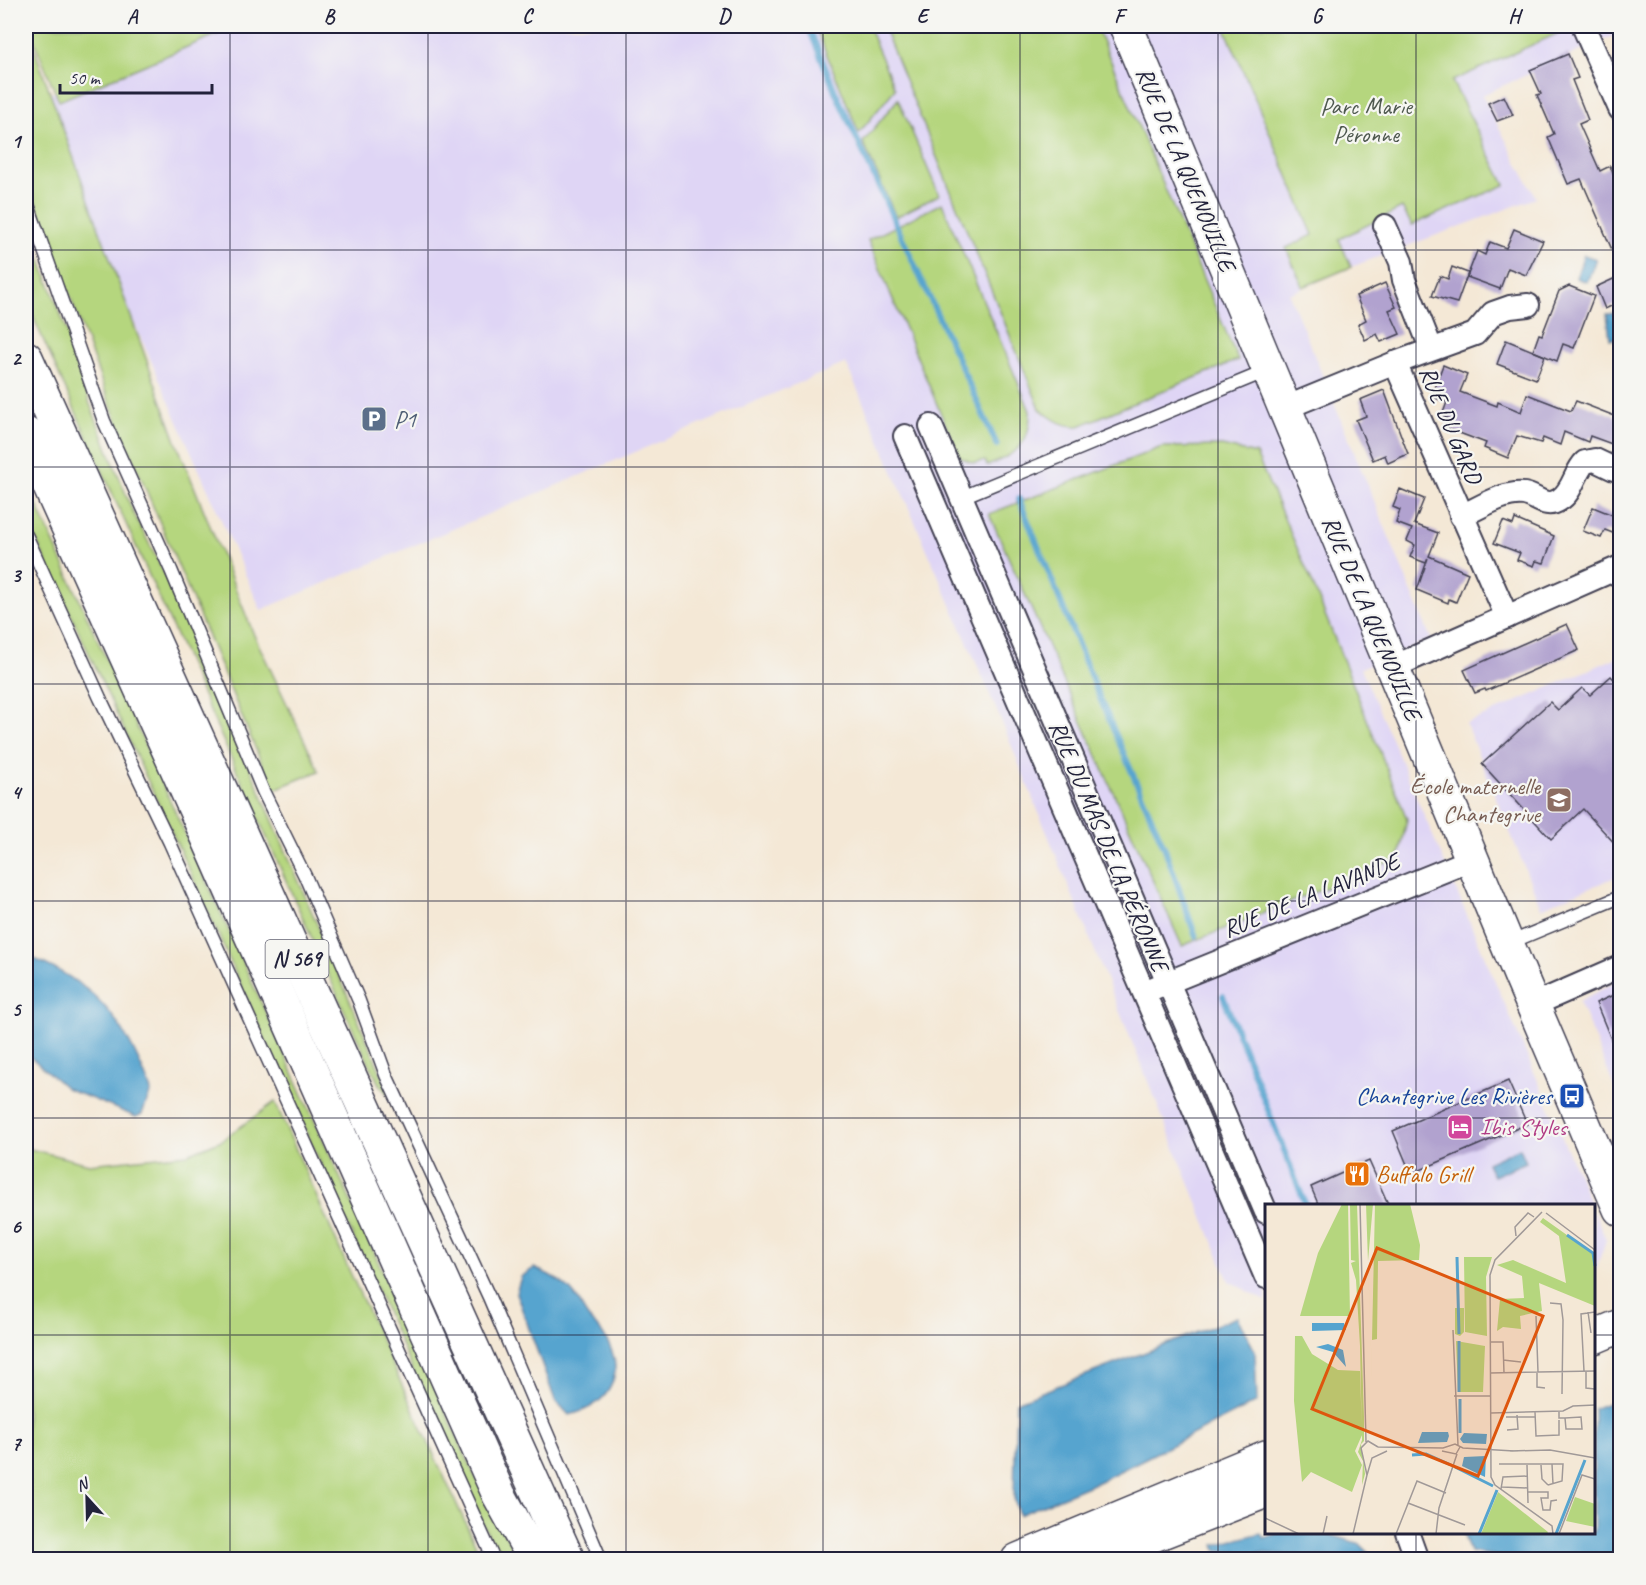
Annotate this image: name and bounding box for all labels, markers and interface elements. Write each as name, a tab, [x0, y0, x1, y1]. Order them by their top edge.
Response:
text: A	[127, 4, 139, 29]
text: B	[324, 4, 336, 29]
text: C	[522, 4, 534, 29]
text: D	[718, 4, 732, 29]
text: E	[917, 4, 931, 29]
text: F	[1114, 4, 1128, 29]
text: G	[1312, 4, 1325, 29]
text: H	[1508, 4, 1523, 29]
scale bar	[60, 57, 212, 95]
street label: RUE DE LA QUENOUILLE	[1130, 63, 1244, 278]
text: 50 m	[69, 67, 102, 89]
park label: Parc Marie Péronne	[1320, 91, 1414, 149]
text: 1	[12, 129, 23, 154]
text: 2	[12, 346, 23, 371]
street label: RUE DU GARD	[1413, 362, 1490, 490]
parking icon: P1	[359, 404, 389, 434]
place label: P1	[394, 404, 417, 434]
street label: RUE DE LA QUENOUILLE	[1316, 512, 1430, 727]
text: 3	[12, 563, 23, 588]
street label: RUE DU MAS DE LA PÉRONNE	[1043, 716, 1177, 978]
place label: École maternelle Chantegrive	[1410, 771, 1542, 829]
text: 4	[12, 780, 24, 805]
school or university icon: École maternelle Chantegrive	[1544, 785, 1574, 815]
street label: RUE DE LA LAVANDE	[1218, 845, 1407, 944]
road number: N 569	[266, 940, 328, 978]
text: 5	[12, 997, 23, 1022]
place label: Chantegrive Les Rivières	[1356, 1081, 1554, 1111]
bus stop icon: Chantegrive Les Rivières	[1557, 1081, 1587, 1111]
hotel icon: Ibis Styles	[1445, 1112, 1475, 1142]
place label: Ibis Styles	[1480, 1112, 1568, 1142]
restaurant icon: Buffalo Grill	[1342, 1159, 1372, 1189]
place label: Buffalo Grill	[1376, 1159, 1474, 1189]
inset map	[1265, 1204, 1595, 1534]
text: 6	[11, 1214, 22, 1239]
text: 7	[12, 1431, 23, 1456]
north arrow	[57, 1468, 117, 1528]
text: N	[73, 1473, 93, 1496]

